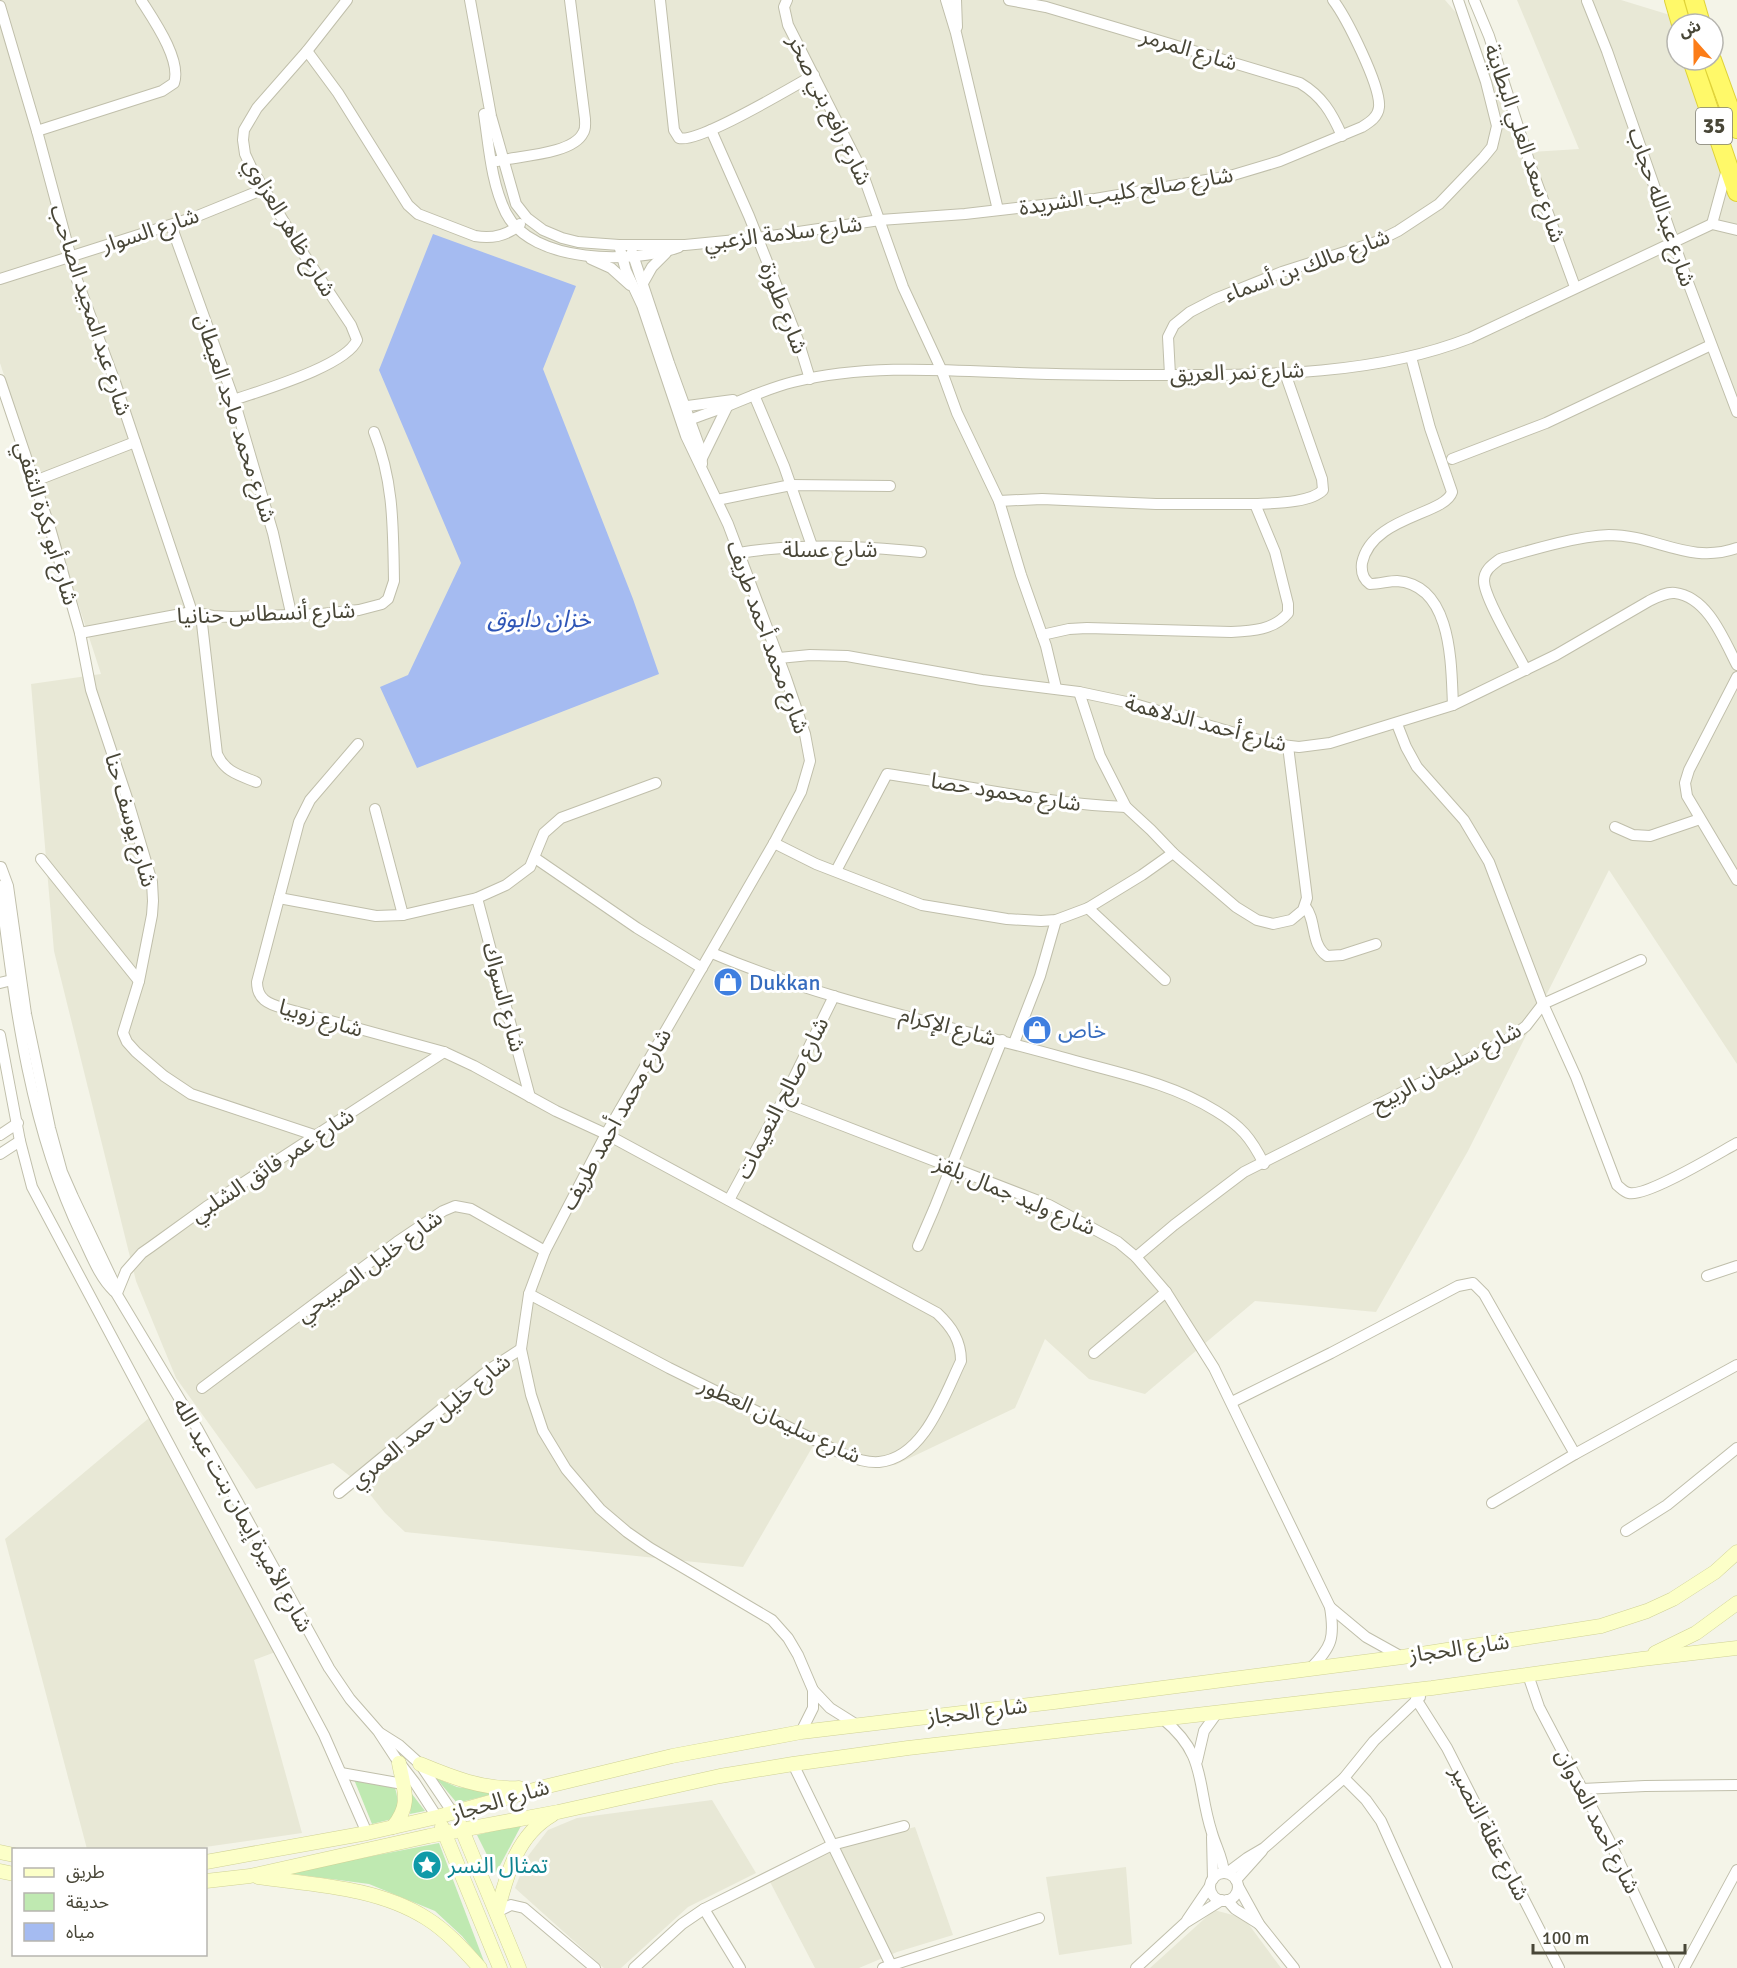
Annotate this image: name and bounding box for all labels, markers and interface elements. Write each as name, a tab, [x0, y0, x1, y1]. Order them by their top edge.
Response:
north arrow	[1665, 12, 1725, 72]
text: ش	[1676, 16, 1704, 42]
street label: شارع المرمر	[1136, 21, 1241, 79]
street label: شارع رافع بني صخر	[779, 30, 878, 191]
street label: شارع سعد العلي البطاينة	[1475, 40, 1572, 247]
road number: 35	[1696, 108, 1732, 144]
street label: شارع عبدالله حجاب	[1619, 124, 1702, 291]
street label: شارع ظاهر العزاوي	[235, 153, 342, 303]
street label: شارع صالح كليب الشريدة	[1017, 161, 1235, 224]
street label: شارع عبد المجيد الصاحب	[41, 201, 138, 420]
street label: شارع السوار	[97, 202, 203, 262]
street label: شارع سلامة الزعبي	[702, 210, 864, 259]
street label: شارع مالك بن أسماء	[1221, 223, 1394, 310]
street label: شارع طلوزة	[751, 258, 814, 359]
street label: شارع محمد ماجد العيطان	[187, 310, 282, 527]
street label: شارع نمر العريق	[1169, 356, 1305, 391]
street label: شارع أبو بكرة الثقفي	[6, 438, 85, 609]
street label: شارع عسلة	[783, 536, 877, 566]
street label: شارع محمد أحمد طريف	[718, 537, 816, 738]
street label: شارع أنسطاس حنانيا	[176, 596, 356, 633]
water label: خزان دابوق	[487, 604, 592, 634]
street label: شارع أحمد الدلاهمة	[1121, 688, 1290, 760]
street label: شارع يوسف حنا	[96, 750, 163, 891]
street label: شارع محمود حصا	[928, 767, 1083, 820]
street label: شارع السواك	[474, 939, 532, 1056]
shop icon: Dukkan	[712, 966, 744, 998]
place label: Dukkan	[749, 969, 821, 996]
street label: شارع زوبيا	[275, 993, 366, 1046]
street label: شارع الإكرام	[896, 1000, 999, 1055]
street label: شارع صالح النعيمات	[730, 1013, 837, 1185]
shop icon: خاص	[1021, 1014, 1053, 1046]
street label: شارع سليمان الربيح	[1366, 1016, 1527, 1121]
place label: خاص	[1058, 1017, 1106, 1044]
street label: شارع محمد أحمد طريف	[555, 1023, 680, 1216]
street label: شارع عمر فائق الشلبي	[185, 1102, 361, 1231]
street label: شارع وليد جمال بلقز	[928, 1149, 1100, 1244]
street label: شارع خليل الصبيحي	[291, 1204, 449, 1331]
street label: شارع خليل حمد العمري	[344, 1348, 518, 1497]
street label: شارع سليمان العطور	[693, 1370, 865, 1472]
street label: شارع الأميرة إيمان بنت عبد الله	[165, 1393, 319, 1638]
street label: شارع الحجاز	[1406, 1628, 1511, 1672]
street label: شارع الحجاز	[924, 1691, 1029, 1734]
street label: شارع أحمد العدوان	[1547, 1744, 1646, 1899]
street label: شارع عقلة النصير	[1441, 1760, 1536, 1906]
street label: شارع الحجاز	[447, 1773, 553, 1830]
legend	[12, 1848, 207, 1956]
place icon: تمثال النسر	[411, 1849, 443, 1881]
place label: تمثال النسر	[447, 1852, 548, 1879]
text: طريق	[66, 1861, 105, 1883]
text: حديقة	[66, 1891, 109, 1913]
scale bar	[1533, 1917, 1684, 1955]
text: مياه	[66, 1921, 95, 1943]
text: 100 m	[1542, 1927, 1589, 1949]

